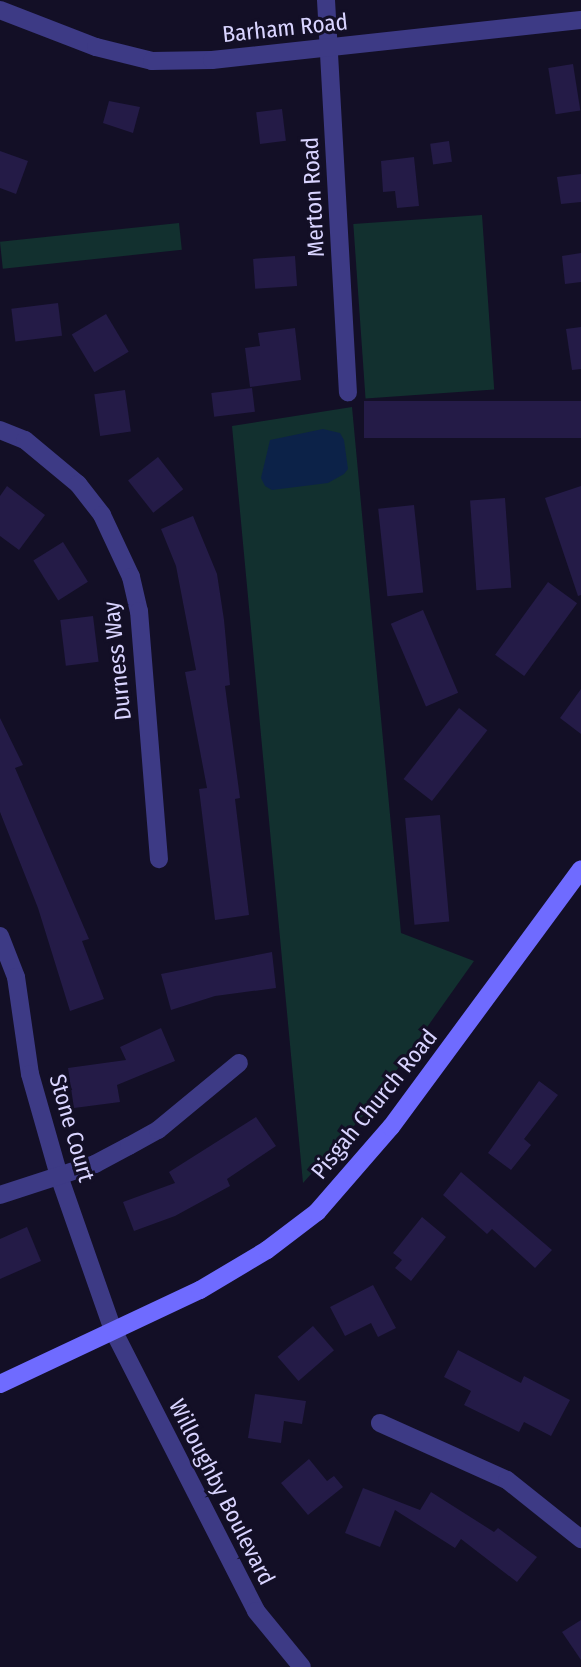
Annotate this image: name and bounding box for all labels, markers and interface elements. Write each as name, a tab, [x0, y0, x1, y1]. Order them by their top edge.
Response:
street label: Barham Road	[221, 8, 349, 48]
street label: Merton Road	[296, 136, 330, 258]
street label: Durness Way	[97, 600, 137, 722]
street label: Pisgah Church Road	[305, 1023, 443, 1185]
street label: Stone Court	[44, 1071, 100, 1185]
street label: Willoughby Boulevard	[163, 1395, 281, 1589]

